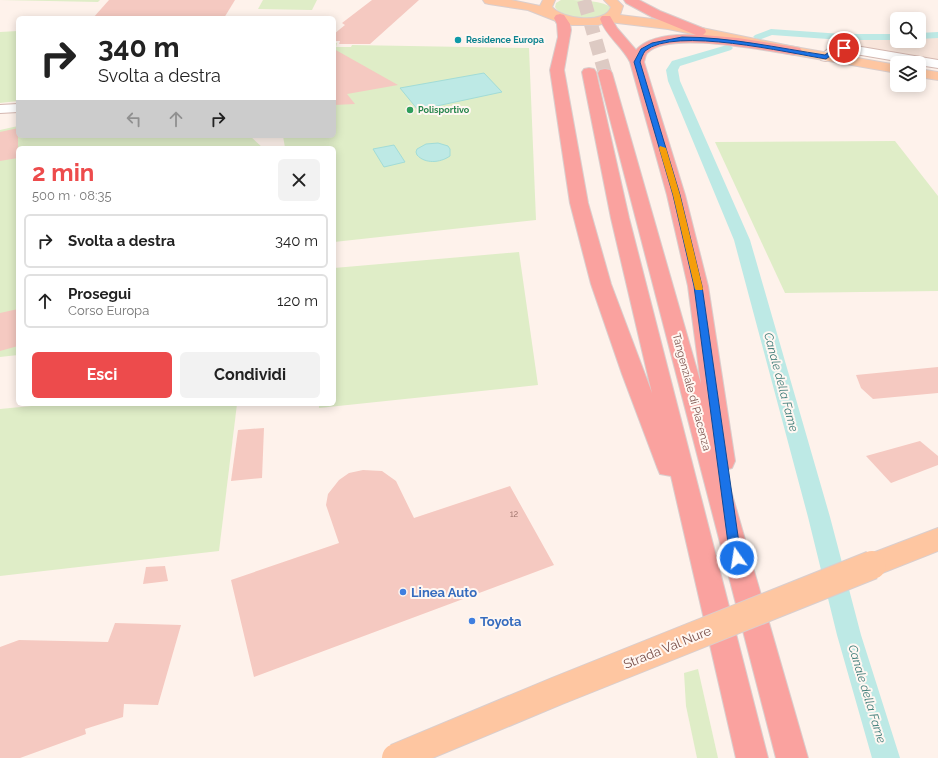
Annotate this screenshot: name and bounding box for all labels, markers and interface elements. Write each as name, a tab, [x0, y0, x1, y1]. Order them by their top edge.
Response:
map controls	[890, 12, 926, 92]
button: search	[890, 12, 926, 48]
text: 340 m	[98, 31, 180, 64]
pin	[827, 31, 861, 65]
icon: right	[32, 32, 84, 84]
marker: Residence Europa	[453, 35, 463, 45]
place label: Residence Europa	[466, 35, 544, 45]
icon: arrive	[833, 37, 855, 59]
button: layers	[890, 56, 926, 92]
text: Svolta a destra	[98, 65, 221, 86]
marker: Polisportivo	[405, 105, 415, 115]
place label: Polisportivo	[418, 105, 470, 115]
icon: left	[123, 108, 145, 130]
icon: ahead	[165, 108, 187, 130]
icon: right	[207, 108, 229, 130]
text: 2 min	[32, 158, 94, 187]
button: close	[278, 159, 320, 201]
text: 500 m · 08:35	[32, 188, 111, 203]
icon: right	[34, 230, 56, 252]
text: Svolta a destra	[68, 232, 175, 250]
text: 340 m	[275, 232, 318, 250]
text: Prosegui	[68, 285, 131, 303]
icon: ahead	[34, 290, 56, 312]
text: 120 m	[277, 292, 318, 310]
text: Corso Europa	[68, 303, 149, 318]
water label: Canale della Fame	[761, 331, 801, 434]
street label: Tangenziale di Piacenza	[670, 332, 713, 452]
button: Esci	[32, 352, 172, 398]
button: Condividi	[180, 352, 320, 398]
house number: 12	[510, 509, 519, 519]
position arrow	[716, 537, 758, 579]
place label: Linea Auto	[411, 585, 477, 600]
marker: Linea Auto	[398, 587, 408, 597]
place label: Toyota	[480, 614, 522, 629]
marker: Toyota	[467, 616, 477, 626]
street label: Strada Val Nure	[621, 623, 714, 672]
water label: Canale della Fame	[845, 643, 889, 745]

